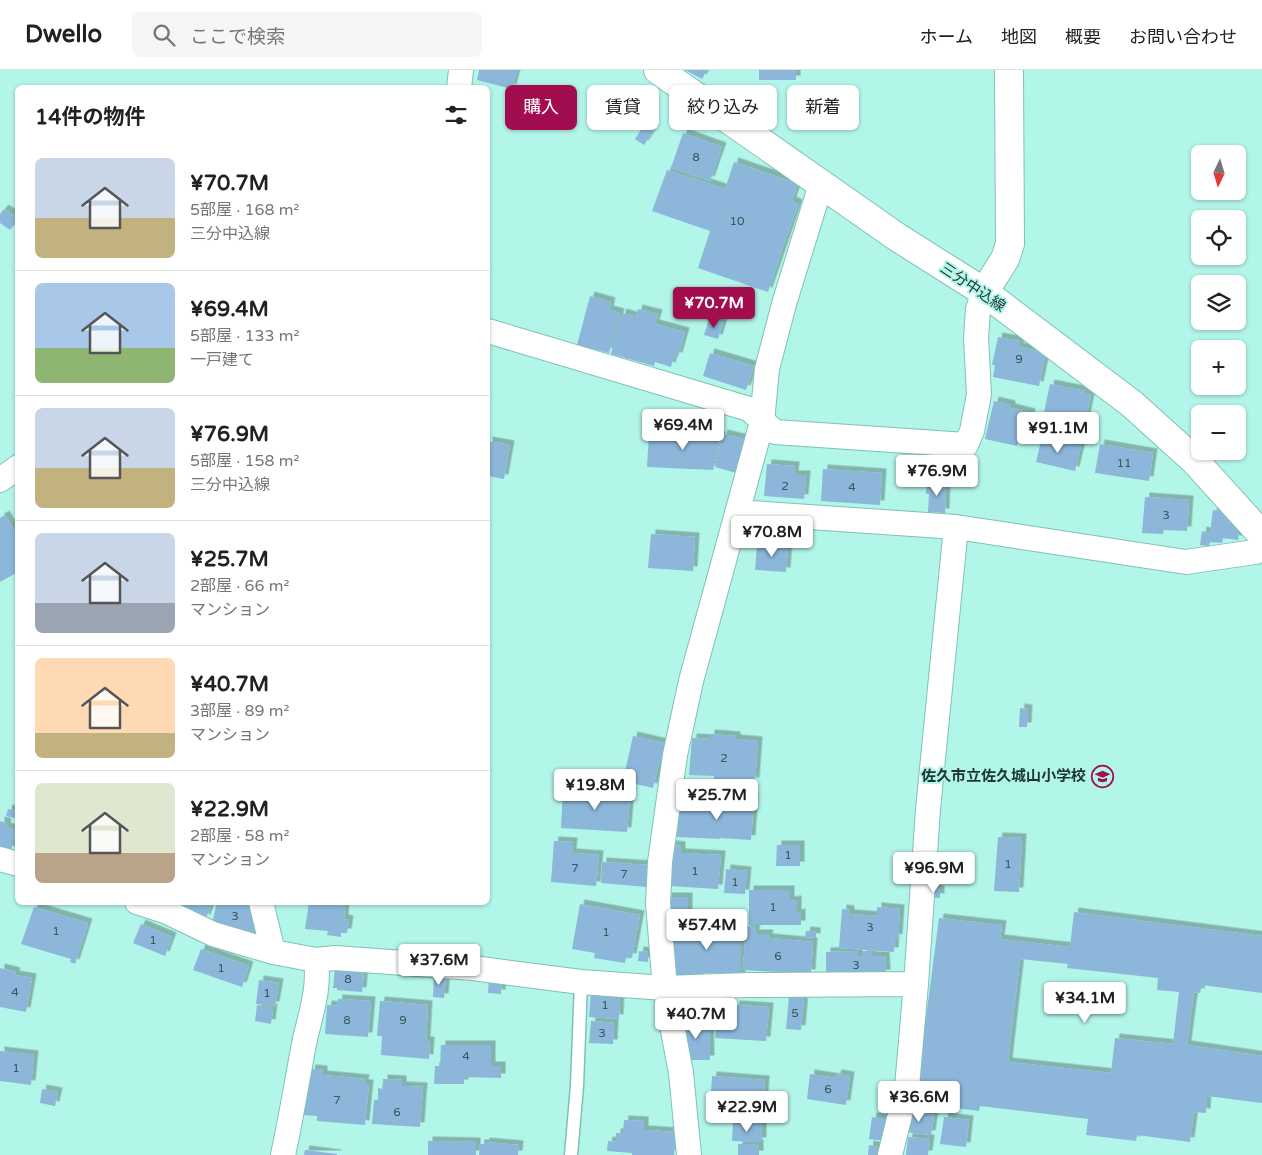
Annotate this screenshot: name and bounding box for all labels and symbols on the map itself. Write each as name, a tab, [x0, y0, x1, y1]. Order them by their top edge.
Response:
north arrow	[1191, 145, 1246, 200]
house number: 8	[692, 150, 700, 164]
house number: 10	[729, 214, 745, 228]
street label: 三分中込線	[937, 259, 1009, 315]
pin: ¥70.7M	[673, 286, 755, 329]
house number: 9	[1015, 352, 1023, 366]
pin: ¥69.4M	[642, 408, 724, 451]
pin: ¥91.1M	[1017, 412, 1099, 454]
pin: ¥76.9M	[896, 454, 978, 497]
house number: 11	[1116, 456, 1132, 470]
house number: 2	[781, 479, 789, 493]
house number: 4	[848, 480, 856, 494]
house number: 3	[1162, 508, 1170, 522]
pin: ¥70.8M	[731, 516, 813, 558]
house number: 2	[720, 751, 728, 765]
school or university icon: 佐久市立佐久城山小学校	[1090, 764, 1114, 788]
place label: 佐久市立佐久城山小学校	[921, 767, 1086, 785]
pin: ¥19.8M	[554, 768, 636, 811]
pin: ¥25.7M	[676, 778, 758, 821]
house number: 1	[784, 848, 792, 862]
pin: ¥96.9M	[893, 852, 975, 894]
house number: 1	[1004, 857, 1012, 871]
house number: 7	[571, 861, 579, 875]
house number: 1	[691, 864, 699, 878]
house number: 7	[620, 867, 628, 881]
house number: 1	[731, 875, 739, 889]
house number: 1	[769, 900, 777, 914]
pin: ¥57.4M	[666, 908, 748, 951]
house number: 3	[231, 909, 239, 923]
house number: 3	[866, 920, 874, 934]
house number: 1	[52, 924, 60, 938]
house number: 1	[602, 925, 610, 939]
house number: 1	[149, 933, 157, 947]
pin: ¥37.6M	[398, 944, 480, 986]
house number: 6	[774, 949, 782, 963]
house number: 3	[852, 958, 860, 972]
house number: 1	[217, 961, 225, 975]
house number: 8	[344, 972, 352, 986]
pin: ¥34.1M	[1044, 982, 1126, 1024]
house number: 4	[11, 985, 19, 999]
house number: 1	[263, 986, 271, 1000]
house number: 1	[601, 998, 609, 1012]
pin: ¥40.7M	[655, 998, 737, 1040]
house number: 5	[791, 1006, 799, 1020]
house number: 8	[343, 1013, 351, 1027]
house number: 9	[399, 1013, 407, 1027]
house number: 3	[598, 1026, 606, 1040]
house number: 4	[462, 1049, 470, 1063]
house number: 1	[12, 1061, 20, 1075]
pin: ¥36.6M	[878, 1080, 960, 1123]
house number: 6	[824, 1082, 832, 1096]
pin: ¥22.9M	[706, 1090, 788, 1133]
house number: 7	[333, 1093, 341, 1107]
house number: 6	[393, 1105, 401, 1119]

